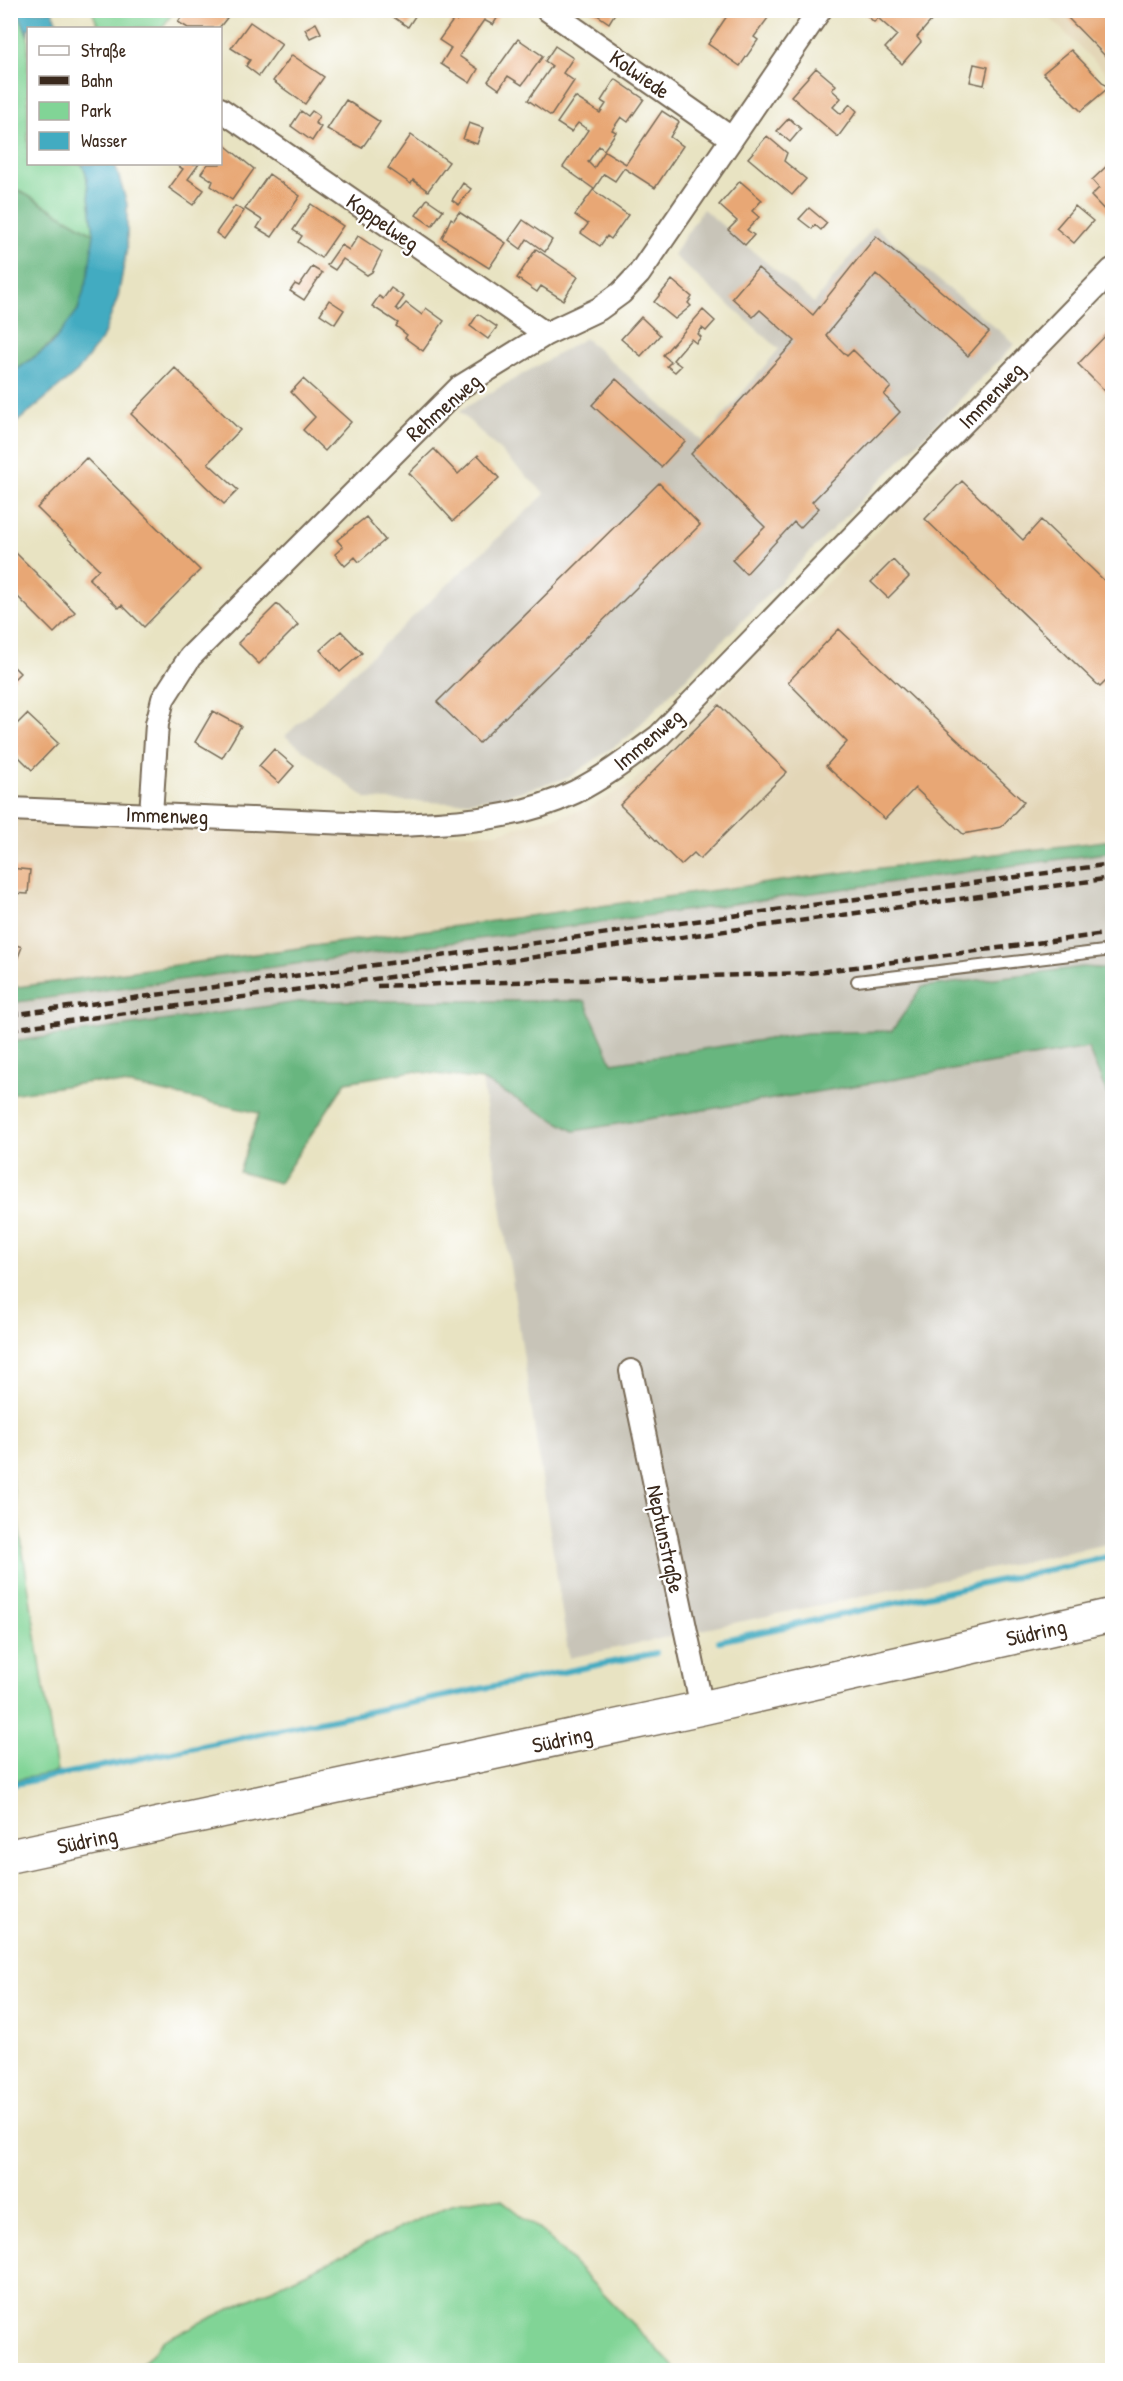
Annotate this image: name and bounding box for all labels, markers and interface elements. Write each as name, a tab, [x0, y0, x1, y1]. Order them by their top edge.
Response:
legend	[27, 27, 222, 165]
text: Straße	[81, 38, 126, 63]
street label: Kolwiede	[604, 42, 676, 106]
text: Bahn	[81, 68, 113, 93]
text: Park	[81, 98, 112, 123]
text: Wasser	[81, 128, 127, 153]
street label: Koppelweg	[341, 186, 425, 258]
street label: Immenweg	[952, 355, 1030, 435]
street label: Rehmenweg	[399, 366, 487, 448]
street label: Immenweg	[607, 701, 689, 777]
street label: Immenweg	[125, 799, 209, 831]
street label: Neptunstraße	[640, 1482, 692, 1596]
street label: Südring	[1003, 1611, 1069, 1653]
street label: Südring	[529, 1718, 595, 1760]
street label: Südring	[54, 1819, 120, 1861]

